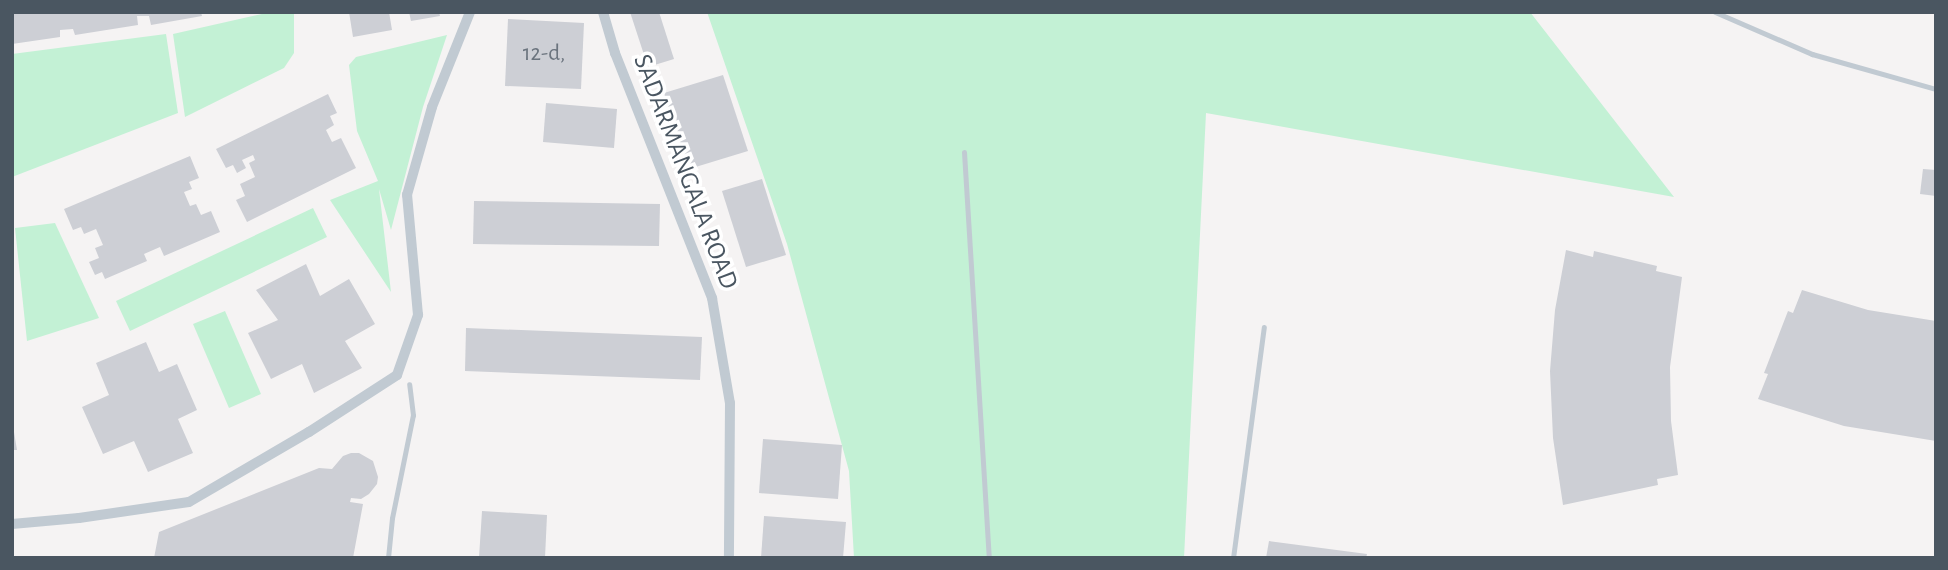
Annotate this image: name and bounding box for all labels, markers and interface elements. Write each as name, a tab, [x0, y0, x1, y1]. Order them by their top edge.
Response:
house number: 12-d,	[523, 40, 565, 68]
street label: SADARMANGALA ROAD	[626, 50, 744, 294]

